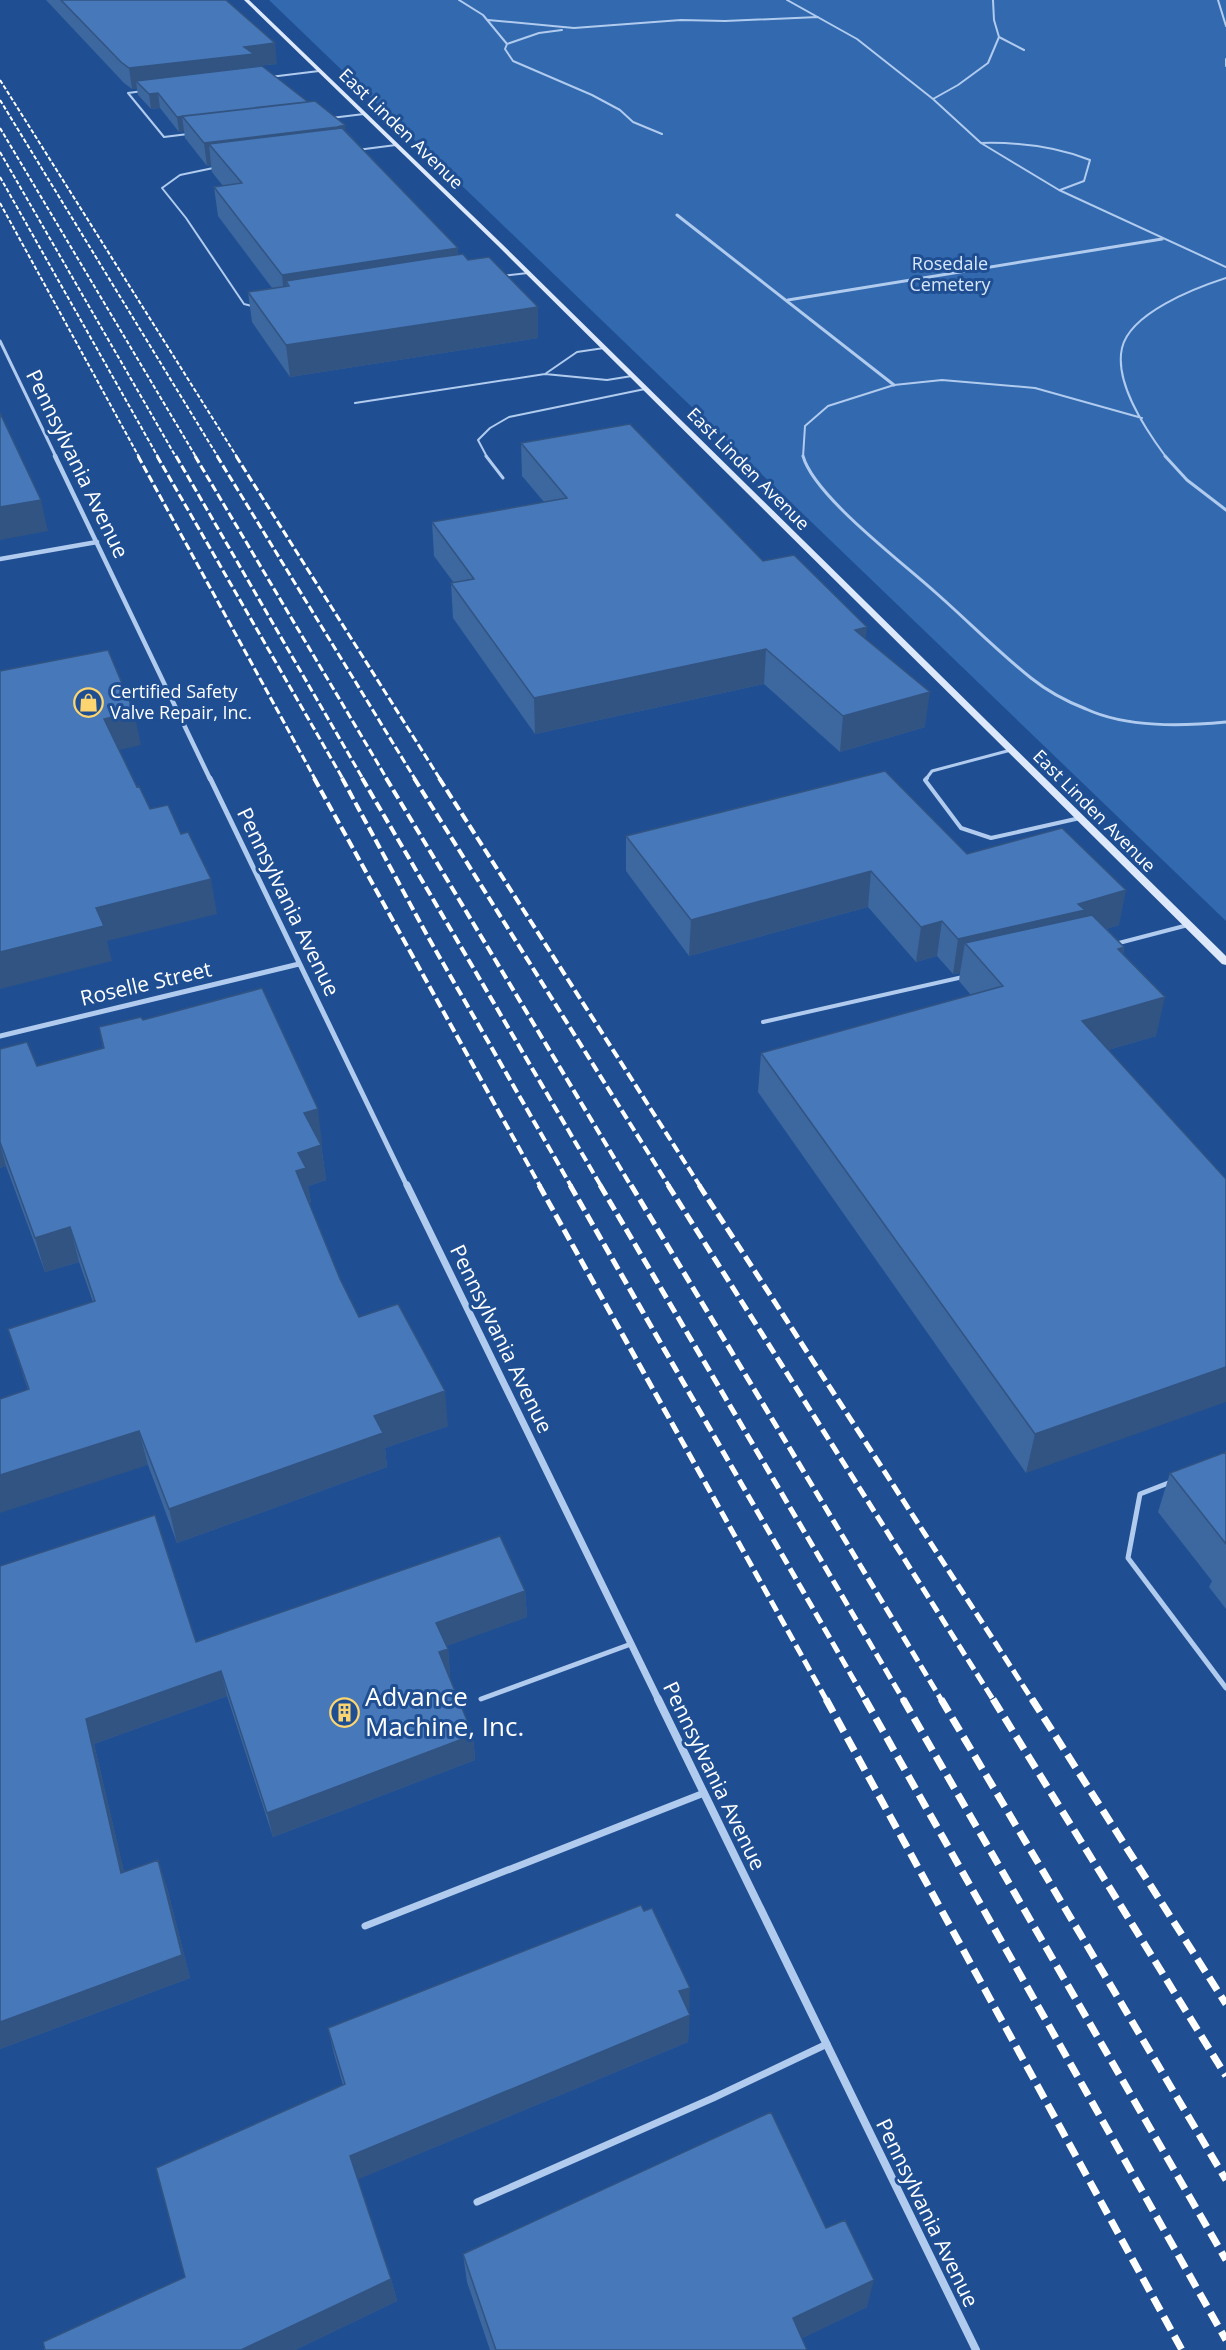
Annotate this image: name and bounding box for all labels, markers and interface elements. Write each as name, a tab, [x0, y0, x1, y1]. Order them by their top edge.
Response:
street label: East Linden Avenue	[334, 63, 469, 194]
park label: Rosedale Cemetery	[909, 251, 992, 296]
street label: Pennsylvania Avenue	[20, 365, 136, 563]
street label: East Linden Avenue	[682, 402, 815, 535]
place label: Certified Safety Valve Repair, Inc.	[110, 679, 252, 724]
shop icon: Certified Safety Valve Repair, Inc.	[73, 686, 105, 718]
street label: East Linden Avenue	[1028, 744, 1161, 877]
street label: Pennsylvania Avenue	[231, 803, 347, 1001]
street label: Roselle Street	[77, 954, 214, 1012]
street label: Pennsylvania Avenue	[444, 1240, 560, 1438]
street label: Pennsylvania Avenue	[657, 1677, 773, 1875]
place label: Advance Machine, Inc.	[365, 1678, 524, 1744]
building icon: Advance Machine, Inc.	[328, 1696, 360, 1728]
street label: Pennsylvania Avenue	[870, 2114, 986, 2312]

